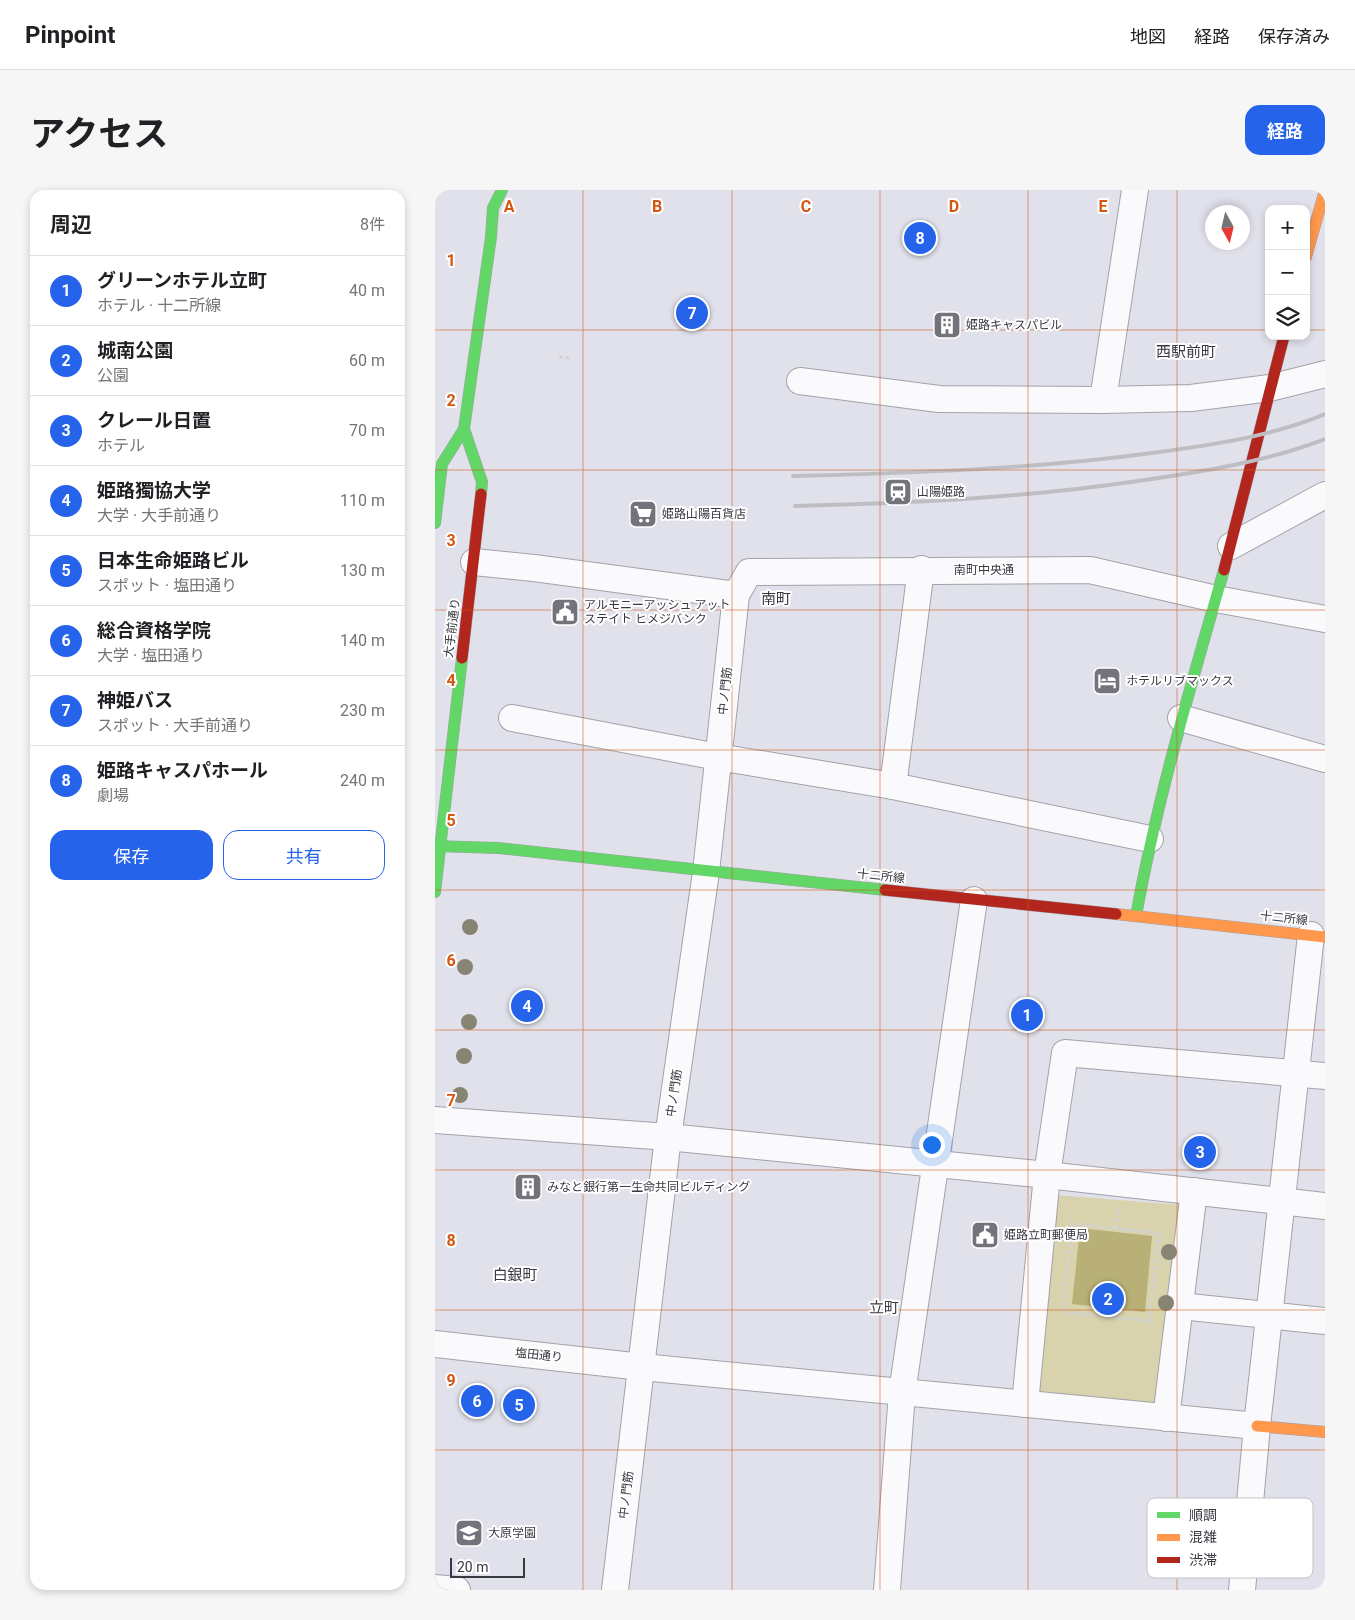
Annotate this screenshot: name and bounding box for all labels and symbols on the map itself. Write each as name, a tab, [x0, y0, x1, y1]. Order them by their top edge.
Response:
text: A	[504, 197, 515, 216]
text: B	[652, 197, 662, 216]
text: C	[801, 197, 811, 216]
text: D	[949, 197, 959, 216]
text: E	[1099, 197, 1108, 216]
north arrow	[1205, 205, 1250, 250]
pin: 8	[904, 219, 936, 257]
text: 1	[446, 251, 456, 270]
pin: 7	[676, 294, 708, 332]
building icon: 姫路キャスパビル	[932, 310, 962, 340]
place label: 姫路キャスパビル	[966, 318, 1062, 332]
district label: 西駅前町	[1156, 343, 1216, 361]
text: 2	[446, 391, 456, 410]
station icon: 山陽姫路	[883, 477, 913, 507]
place label: 山陽姫路	[917, 485, 965, 499]
supermarket icon: 姫路山陽百貨店	[628, 499, 658, 529]
place label: 姫路山陽百貨店	[662, 507, 746, 521]
text: 3	[446, 531, 456, 550]
street label: 南町中央通	[954, 563, 1014, 577]
district label: 南町	[761, 590, 791, 608]
street label: 大手前通り	[441, 597, 463, 659]
public building icon: アルモニーアッシュ アット ステイト ヒメジバンク	[550, 597, 580, 627]
place label: アルモニーアッシュ アット ステイト ヒメジバンク	[584, 598, 730, 626]
street label: 中ノ門筋	[716, 666, 734, 716]
hotel icon: ホテルリブマックス	[1092, 666, 1122, 696]
text: 4	[446, 671, 456, 690]
place label: ホテルリブマックス	[1126, 674, 1234, 688]
text: 5	[446, 811, 456, 830]
street label: 十二所線	[856, 867, 906, 885]
street label: 十二所線	[1259, 909, 1309, 927]
text: 6	[446, 951, 456, 970]
pin: 4	[511, 987, 543, 1025]
pin: 1	[1011, 996, 1043, 1034]
street label: 中ノ門筋	[664, 1068, 684, 1118]
text: 7	[446, 1091, 456, 1110]
your location	[919, 1132, 945, 1158]
pin: 3	[1184, 1133, 1216, 1171]
building icon: みなと銀行第一生命共同ビルディング	[513, 1172, 543, 1202]
place label: みなと銀行第一生命共同ビルディング	[547, 1180, 750, 1194]
public building icon: 姫路立町郵便局	[970, 1220, 1000, 1250]
place label: 姫路立町郵便局	[1004, 1228, 1088, 1242]
text: 8	[446, 1231, 456, 1250]
district label: 白銀町	[492, 1266, 538, 1284]
pin: 2	[1092, 1280, 1124, 1318]
district label: 立町	[869, 1299, 899, 1317]
street label: 塩田通り	[514, 1346, 564, 1364]
text: 9	[446, 1371, 456, 1390]
pin: 6	[461, 1382, 493, 1420]
pin: 5	[503, 1386, 535, 1424]
street label: 中ノ門筋	[616, 1470, 636, 1520]
legend	[1147, 1498, 1313, 1578]
text: 順調	[1189, 1507, 1217, 1523]
school or university icon: 大原学園	[454, 1518, 484, 1548]
place label: 大原学園	[488, 1526, 536, 1540]
text: 混雑	[1189, 1529, 1217, 1545]
text: 渋滞	[1189, 1552, 1217, 1568]
scale bar	[450, 1555, 525, 1578]

